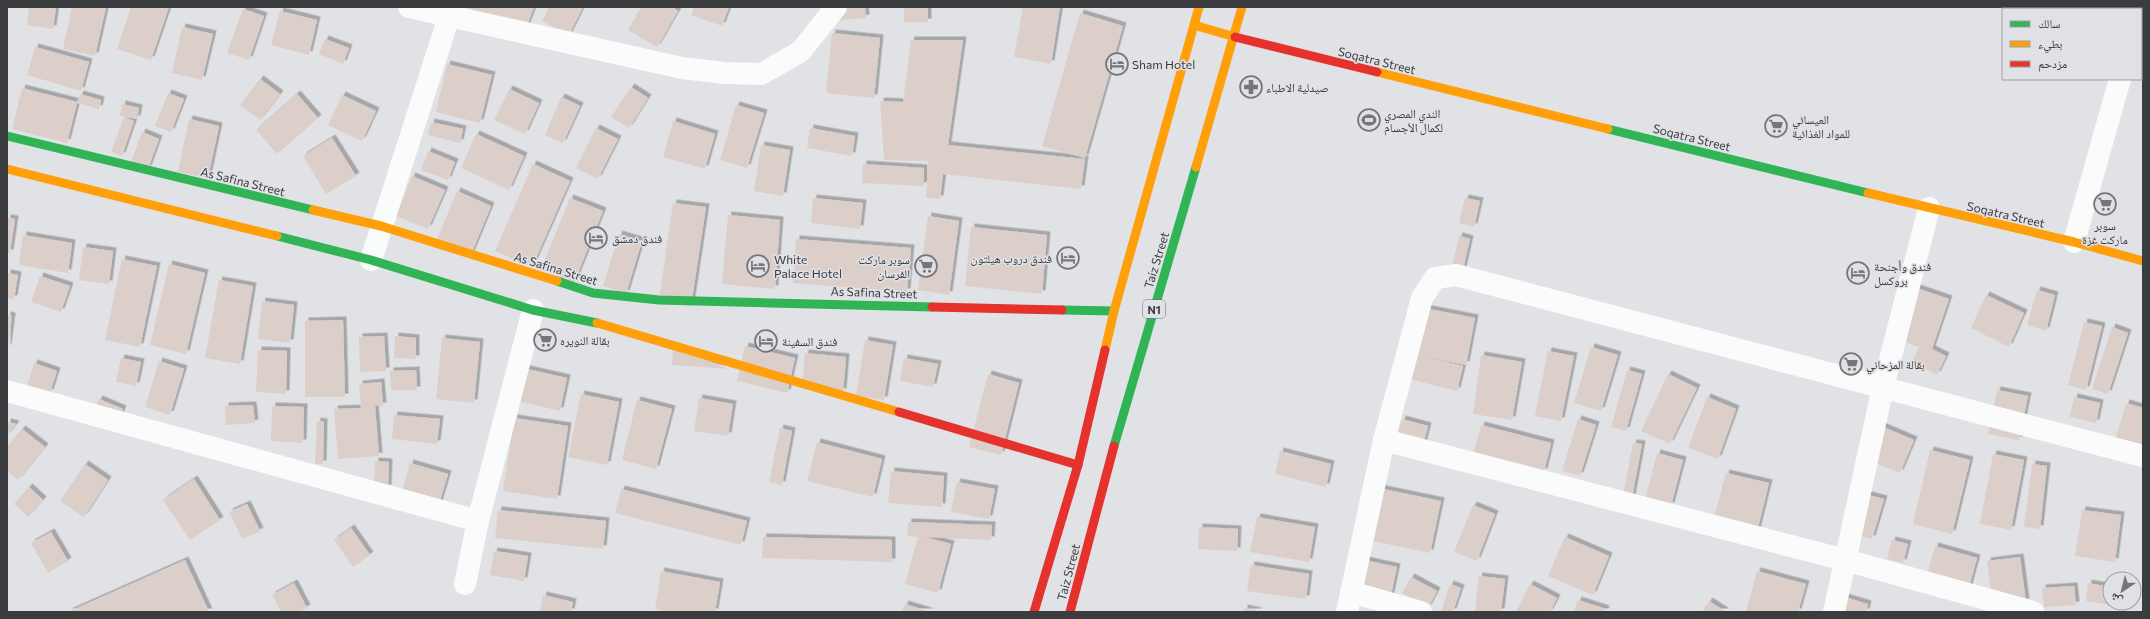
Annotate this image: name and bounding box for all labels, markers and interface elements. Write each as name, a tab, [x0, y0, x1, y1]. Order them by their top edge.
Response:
legend	[2002, 8, 2142, 80]
text: سالك	[2038, 16, 2060, 30]
text: بطيء	[2038, 36, 2062, 54]
street label: Soqatra Street	[1337, 44, 1417, 76]
hotel icon: Sham Hotel	[1104, 51, 1130, 77]
text: مزدحم	[2038, 56, 2067, 72]
place label: Sham Hotel	[1132, 57, 1195, 71]
pharmacy icon: صيدلية الاطباء	[1238, 74, 1264, 100]
place label: صيدلية الاطباء	[1266, 80, 1329, 95]
place label: الندي المصري لكمال الأجسام	[1384, 106, 1443, 136]
sports icon: الندي المصري لكمال الأجسام	[1356, 107, 1382, 133]
place label: العيسائي للمواد الغذائية	[1792, 112, 1850, 141]
supermarket icon: العيسائي للمواد الغذائية	[1763, 113, 1789, 139]
street label: Soqatra Street	[1652, 121, 1732, 153]
street label: As Safina Street	[199, 164, 287, 198]
supermarket icon: سوبر ماركت غزة	[2092, 191, 2118, 217]
street label: Soqatra Street	[1966, 198, 2046, 230]
place label: سوبر ماركت غزة	[2082, 218, 2128, 246]
hotel icon: فندق دمشق	[583, 225, 609, 251]
street label: Taiz Street	[1141, 230, 1171, 290]
place label: فندق دمشق	[612, 231, 662, 246]
hotel icon: فندق دروب هيلتون	[1055, 245, 1081, 271]
street label: As Safina Street	[513, 249, 600, 287]
place label: فندق دروب هيلتون	[971, 251, 1052, 266]
place label: White Palace Hotel	[774, 252, 842, 280]
place label: سوبر ماركت الفرسان	[858, 252, 910, 281]
hotel icon: White Palace Hotel	[745, 253, 771, 279]
supermarket icon: سوبر ماركت الفرسان	[913, 253, 939, 279]
place label: فندق وأجنحة بروكسل	[1874, 259, 1931, 288]
hotel icon: فندق وأجنحة بروكسل	[1845, 260, 1871, 286]
street label: As Safina Street	[831, 283, 918, 301]
road number: N1	[1143, 300, 1165, 318]
supermarket icon: بقالة النويره	[532, 327, 558, 353]
hotel icon: فندق السفينة	[753, 328, 779, 354]
place label: بقالة النويره	[560, 333, 610, 348]
place label: فندق السفينة	[782, 334, 838, 349]
supermarket icon: بقالة المزحاني	[1838, 351, 1864, 377]
place label: بقالة المزحاني	[1866, 357, 1925, 375]
street label: Taiz Street	[1054, 542, 1082, 602]
north arrow	[2102, 571, 2142, 611]
text: ش	[2107, 589, 2126, 608]

